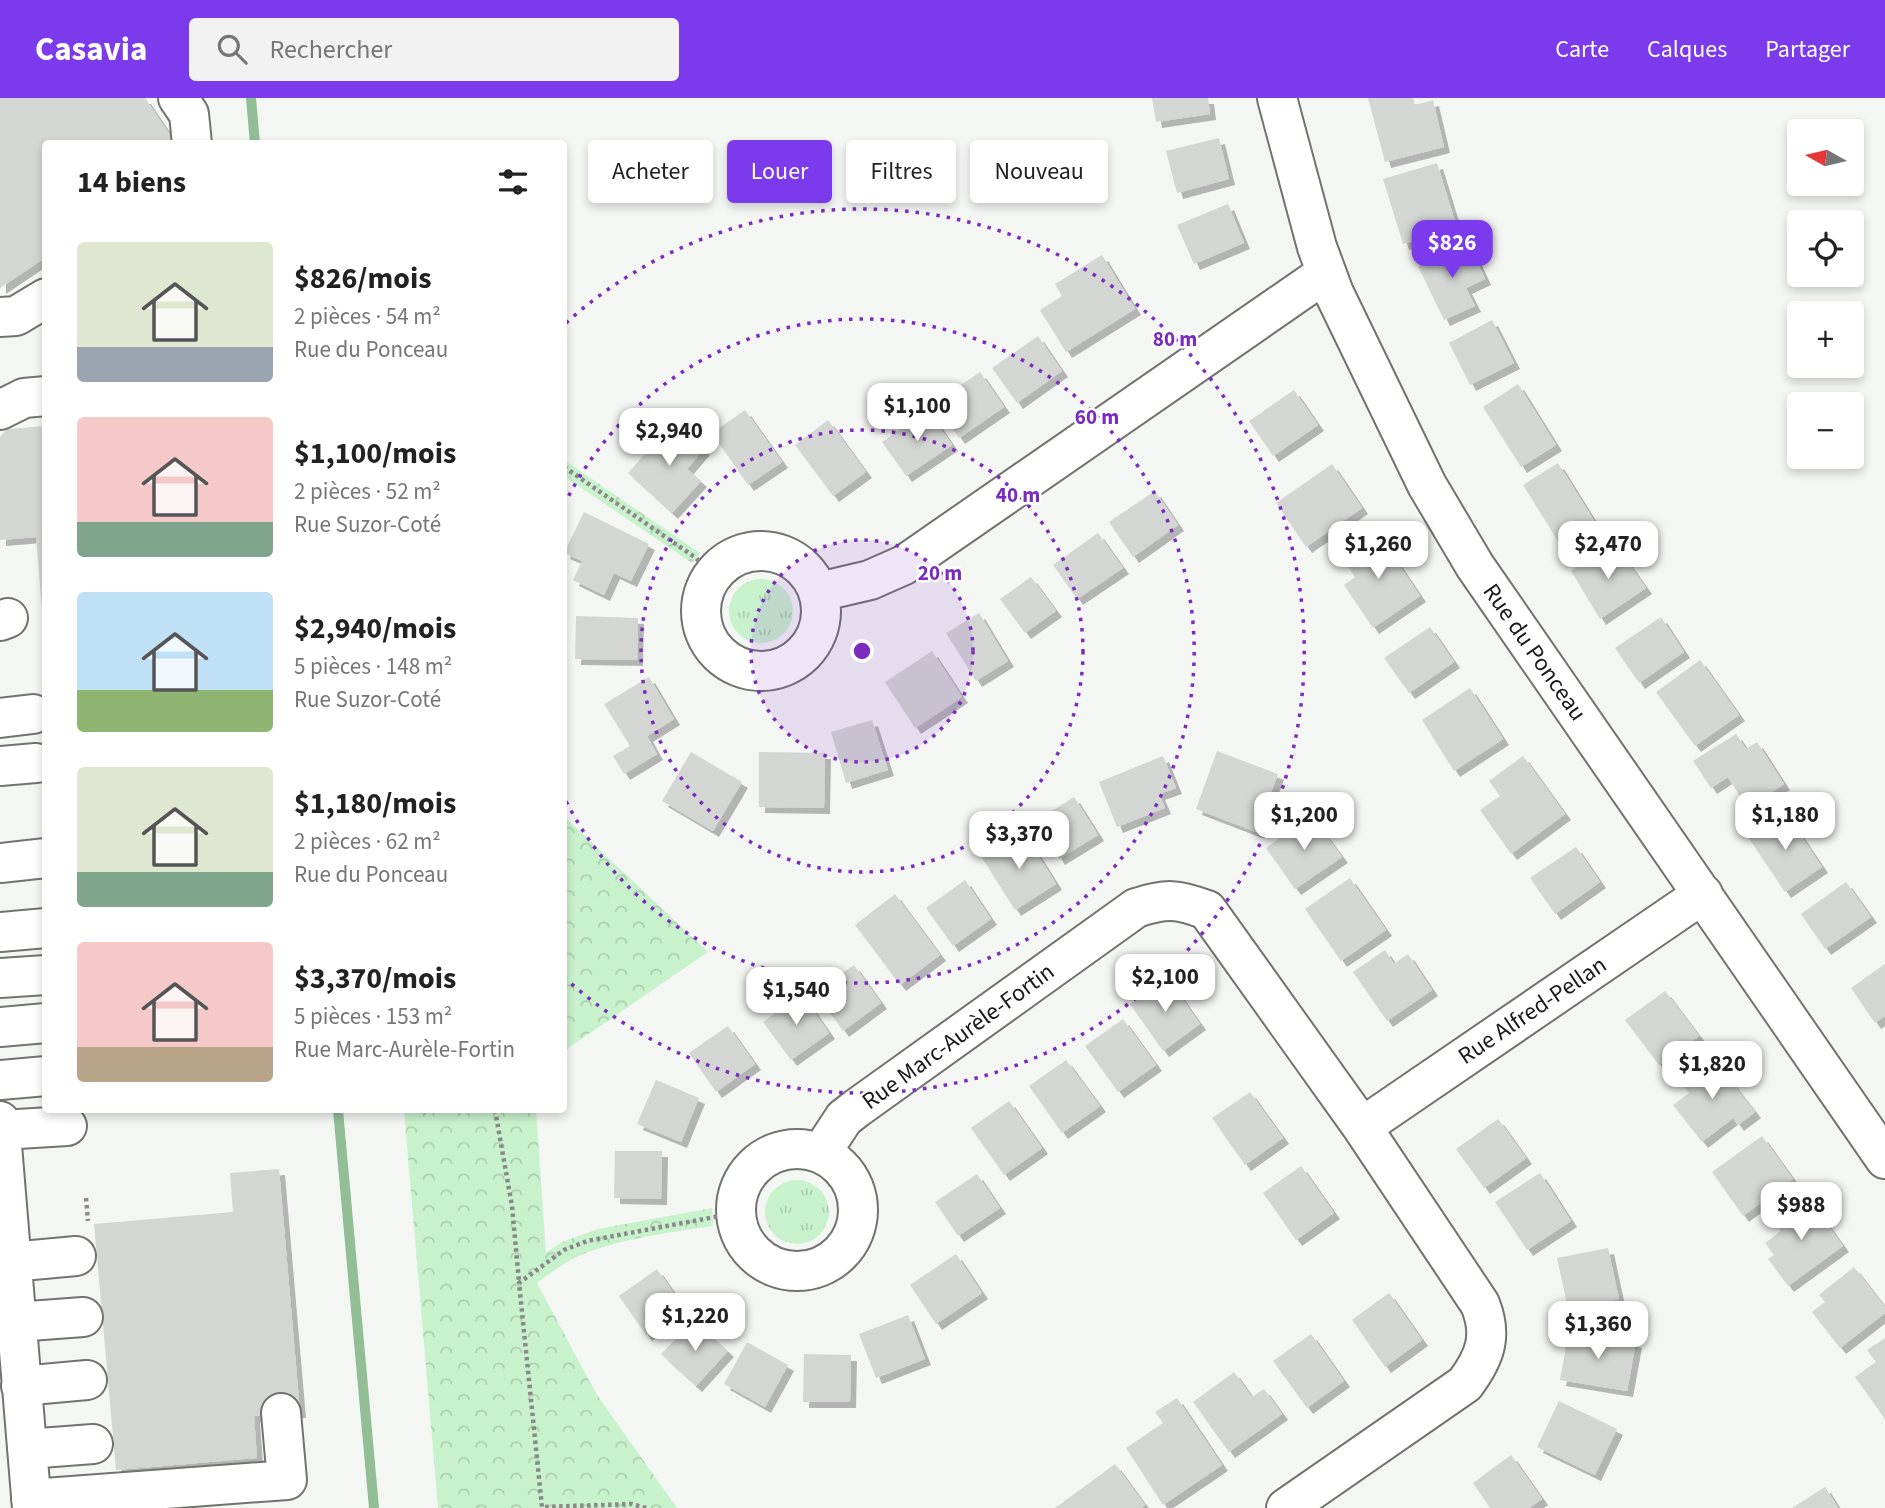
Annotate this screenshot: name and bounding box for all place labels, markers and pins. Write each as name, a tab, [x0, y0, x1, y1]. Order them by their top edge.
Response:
pin: $826	[1411, 220, 1493, 280]
pin: $1,100	[860, 384, 974, 443]
pin: $2,940	[612, 408, 726, 468]
pin: $1,260	[1321, 522, 1435, 581]
pin: $2,470	[1551, 522, 1665, 581]
centre of rings	[850, 639, 874, 663]
pin: $1,200	[1247, 792, 1361, 852]
pin: $1,180	[1728, 792, 1842, 852]
pin: $3,370	[962, 812, 1076, 871]
pin: $2,100	[1108, 954, 1222, 1014]
pin: $1,540	[739, 968, 853, 1027]
pin: $1,820	[1655, 1042, 1769, 1101]
pin: $988	[1760, 1182, 1842, 1242]
pin: $1,220	[638, 1294, 752, 1353]
pin: $1,360	[1541, 1302, 1655, 1361]

